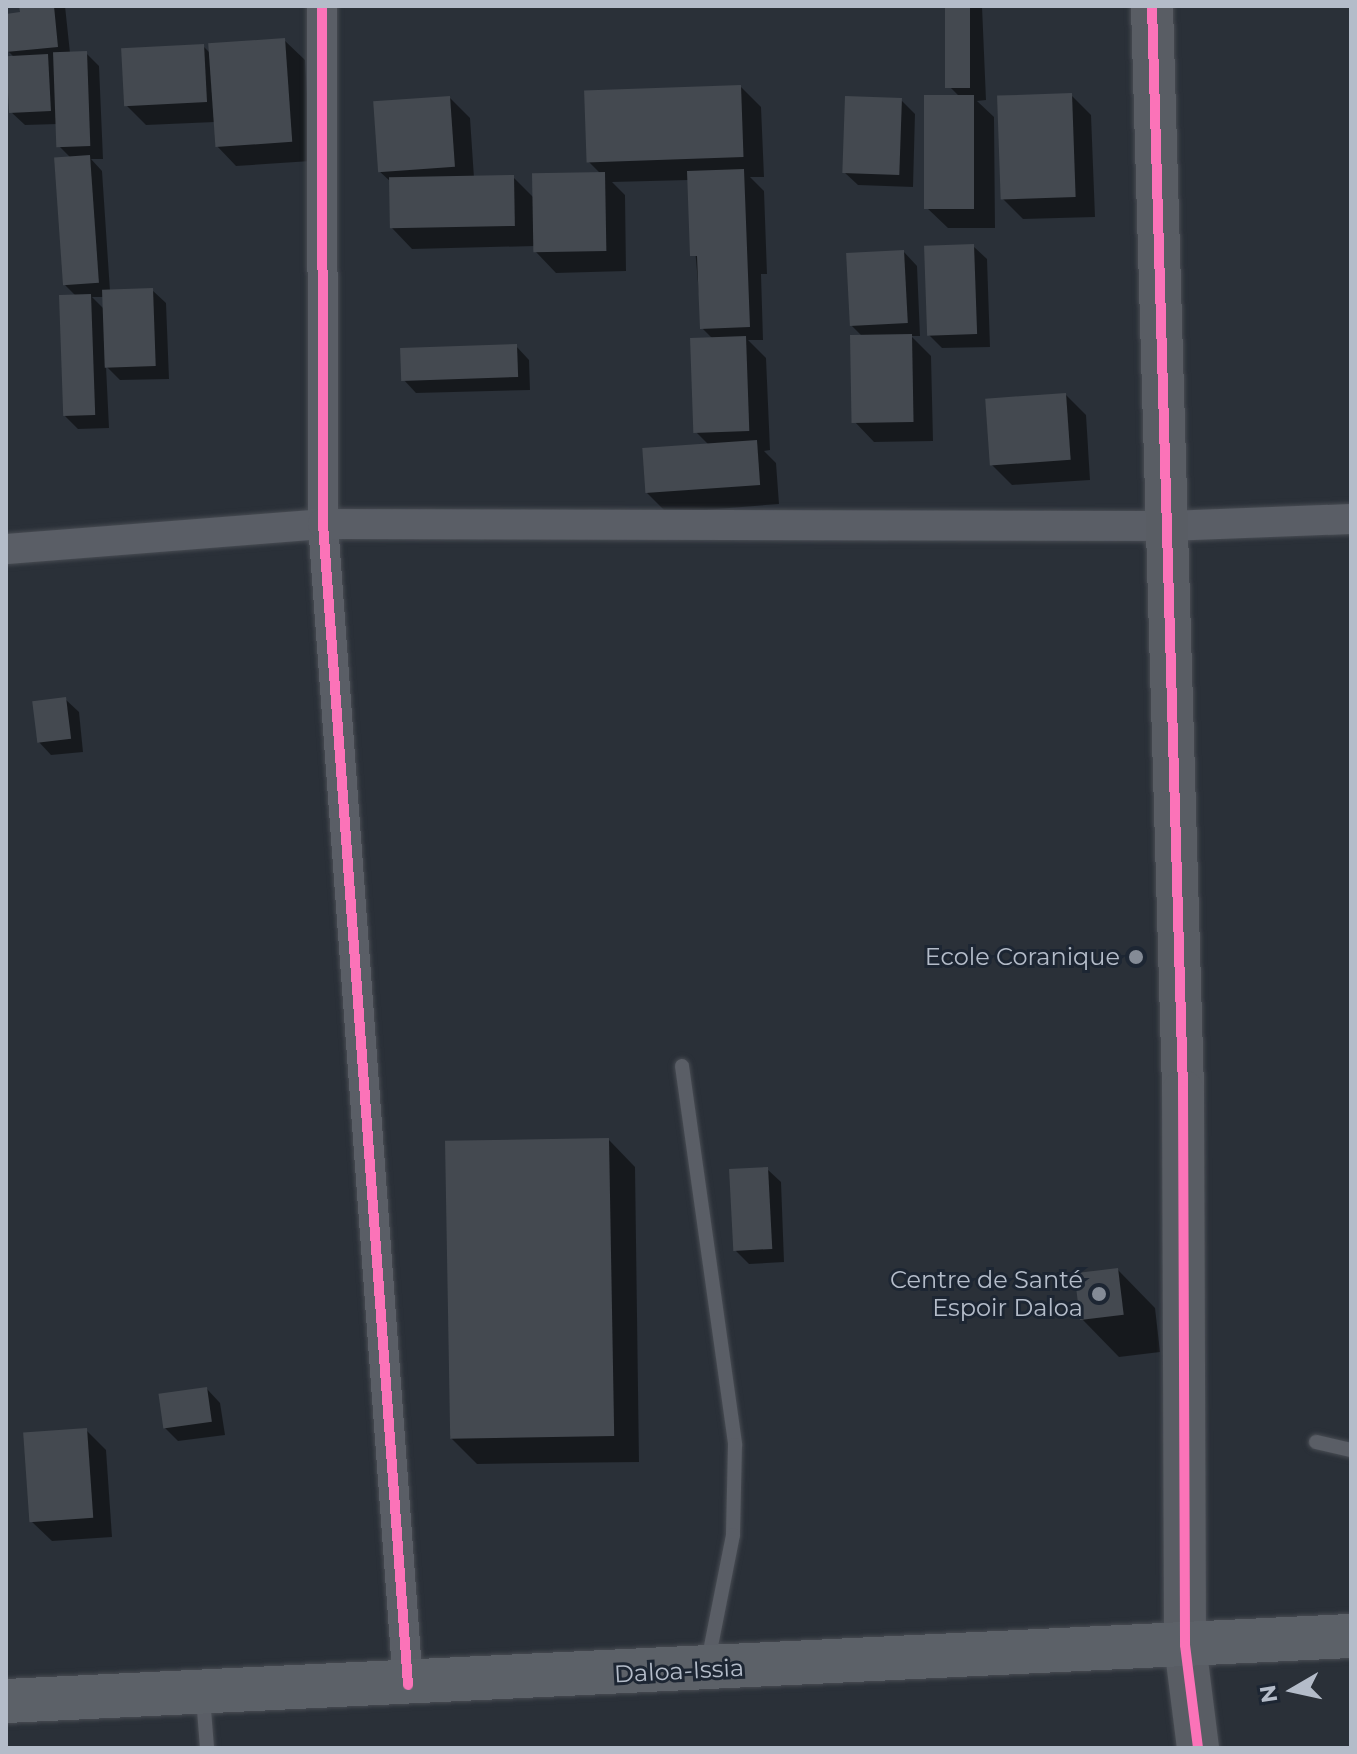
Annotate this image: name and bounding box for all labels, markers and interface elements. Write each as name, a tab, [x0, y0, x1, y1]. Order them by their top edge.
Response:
place label: Ecole Coranique	[925, 943, 1120, 971]
marker: Ecole Coranique	[1127, 948, 1145, 966]
place label: Centre de Santé Espoir Daloa	[890, 1266, 1083, 1322]
marker: Centre de Santé Espoir Daloa	[1090, 1285, 1108, 1303]
north arrow	[1253, 1650, 1333, 1730]
street label: Daloa-Issia	[613, 1653, 745, 1689]
text: N	[1254, 1683, 1284, 1705]

